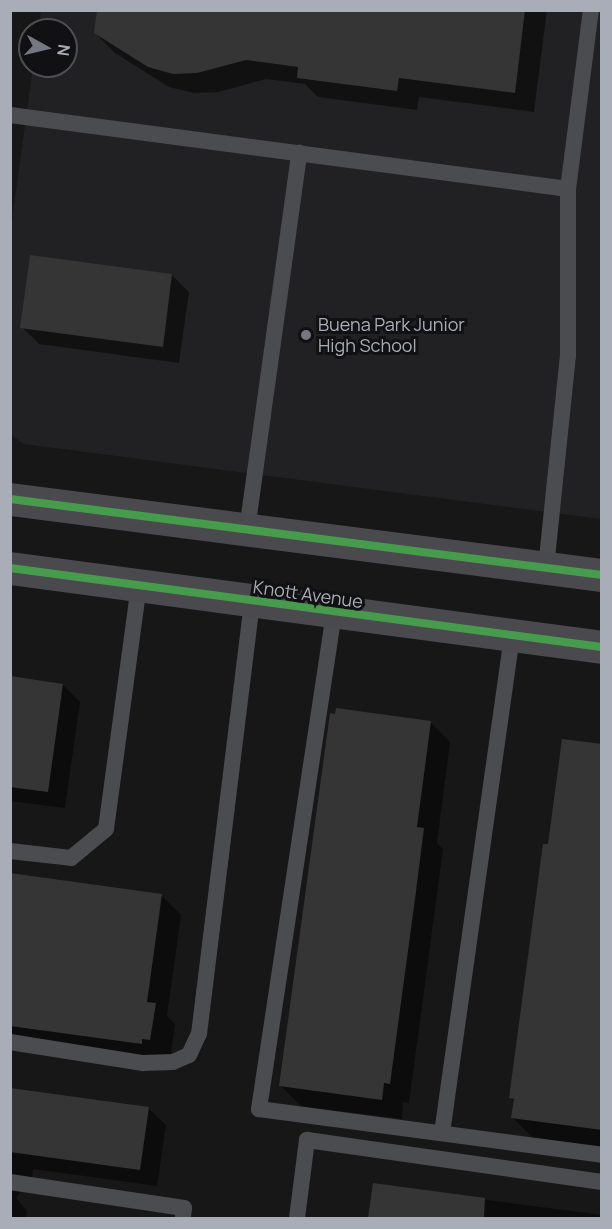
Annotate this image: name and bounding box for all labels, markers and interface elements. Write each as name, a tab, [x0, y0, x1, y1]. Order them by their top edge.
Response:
north arrow	[18, 18, 78, 78]
text: N	[52, 43, 76, 57]
place label: Buena Park Junior High School	[318, 314, 465, 356]
marker: Buena Park Junior High School	[299, 328, 313, 342]
street label: Knott Avenue	[252, 576, 364, 612]

